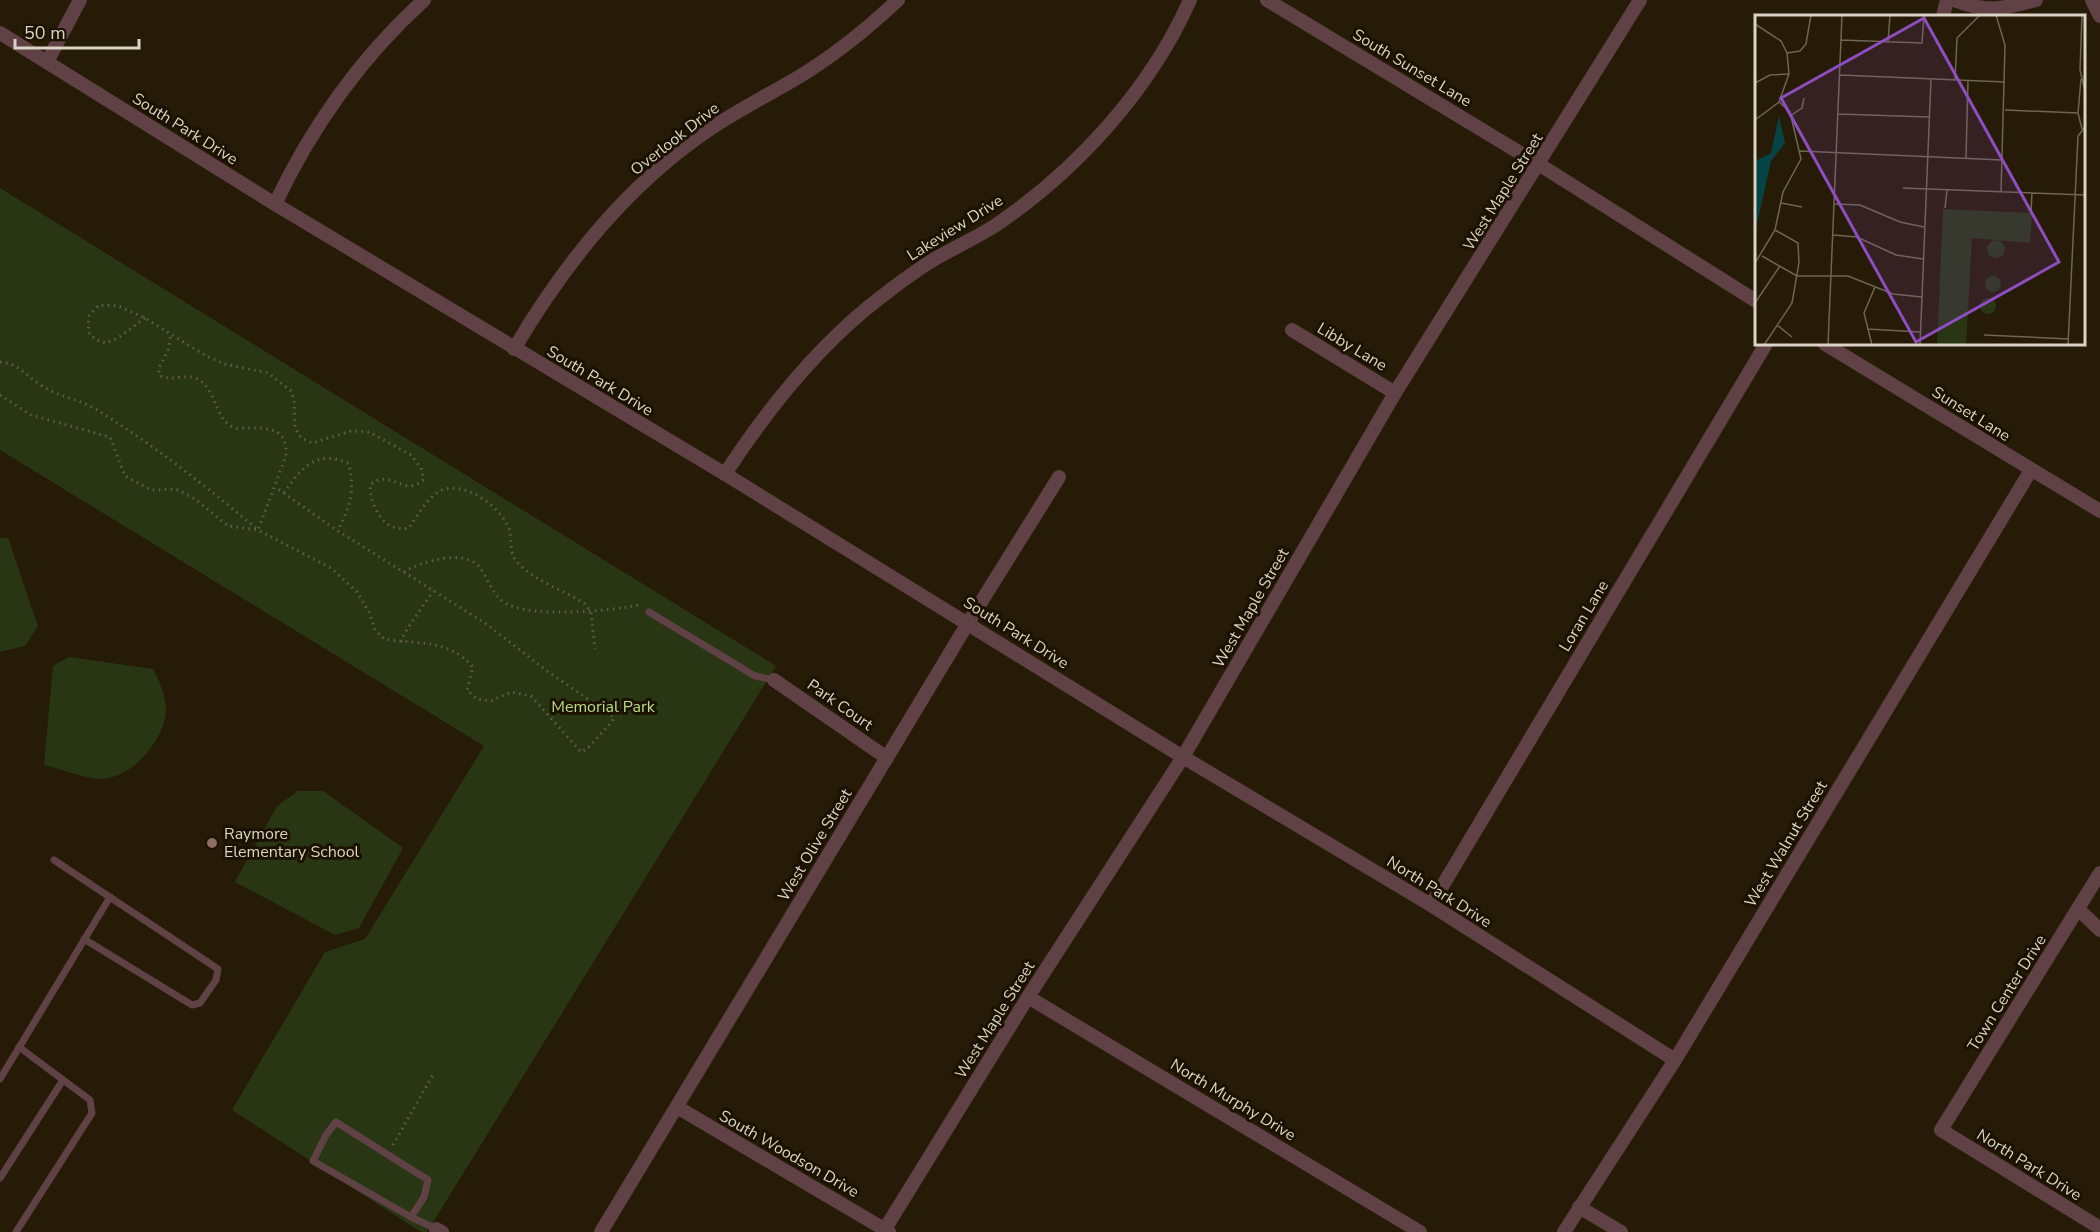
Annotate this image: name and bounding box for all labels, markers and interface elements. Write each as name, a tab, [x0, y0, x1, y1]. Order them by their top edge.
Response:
scale bar	[15, 12, 140, 50]
inset map	[1755, 15, 2085, 345]
text: 50 m	[24, 21, 66, 45]
street label: South Sunset Lane	[1348, 24, 1476, 112]
street label: South Park Drive	[128, 88, 242, 170]
street label: Overlook Drive	[626, 97, 724, 181]
street label: West Maple Street	[1458, 129, 1548, 255]
street label: Lakeview Drive	[903, 190, 1007, 266]
street label: Libby Lane	[1313, 317, 1391, 377]
street label: South Park Drive	[543, 341, 657, 421]
street label: Sunset Lane	[1928, 381, 2014, 447]
street label: West Maple Street	[1208, 544, 1294, 672]
street label: Loran Lane	[1554, 576, 1614, 656]
street label: South Park Drive	[959, 592, 1073, 674]
street label: Park Court	[803, 674, 878, 736]
park label: Memorial Park	[551, 696, 656, 718]
street label: West Walnut Street	[1740, 776, 1833, 911]
street label: West Olive Street	[773, 784, 858, 905]
place label: Raymore Elementary School	[224, 823, 360, 863]
marker: Raymore Elementary School	[205, 836, 219, 850]
street label: North Park Drive	[1382, 851, 1496, 933]
street label: Town Center Drive	[1962, 931, 2052, 1055]
street label: West Maple Street	[950, 957, 1040, 1083]
street label: North Murphy Drive	[1166, 1054, 1300, 1146]
street label: South Woodson Drive	[715, 1105, 863, 1203]
street label: North Park Drive	[1972, 1124, 2086, 1206]

